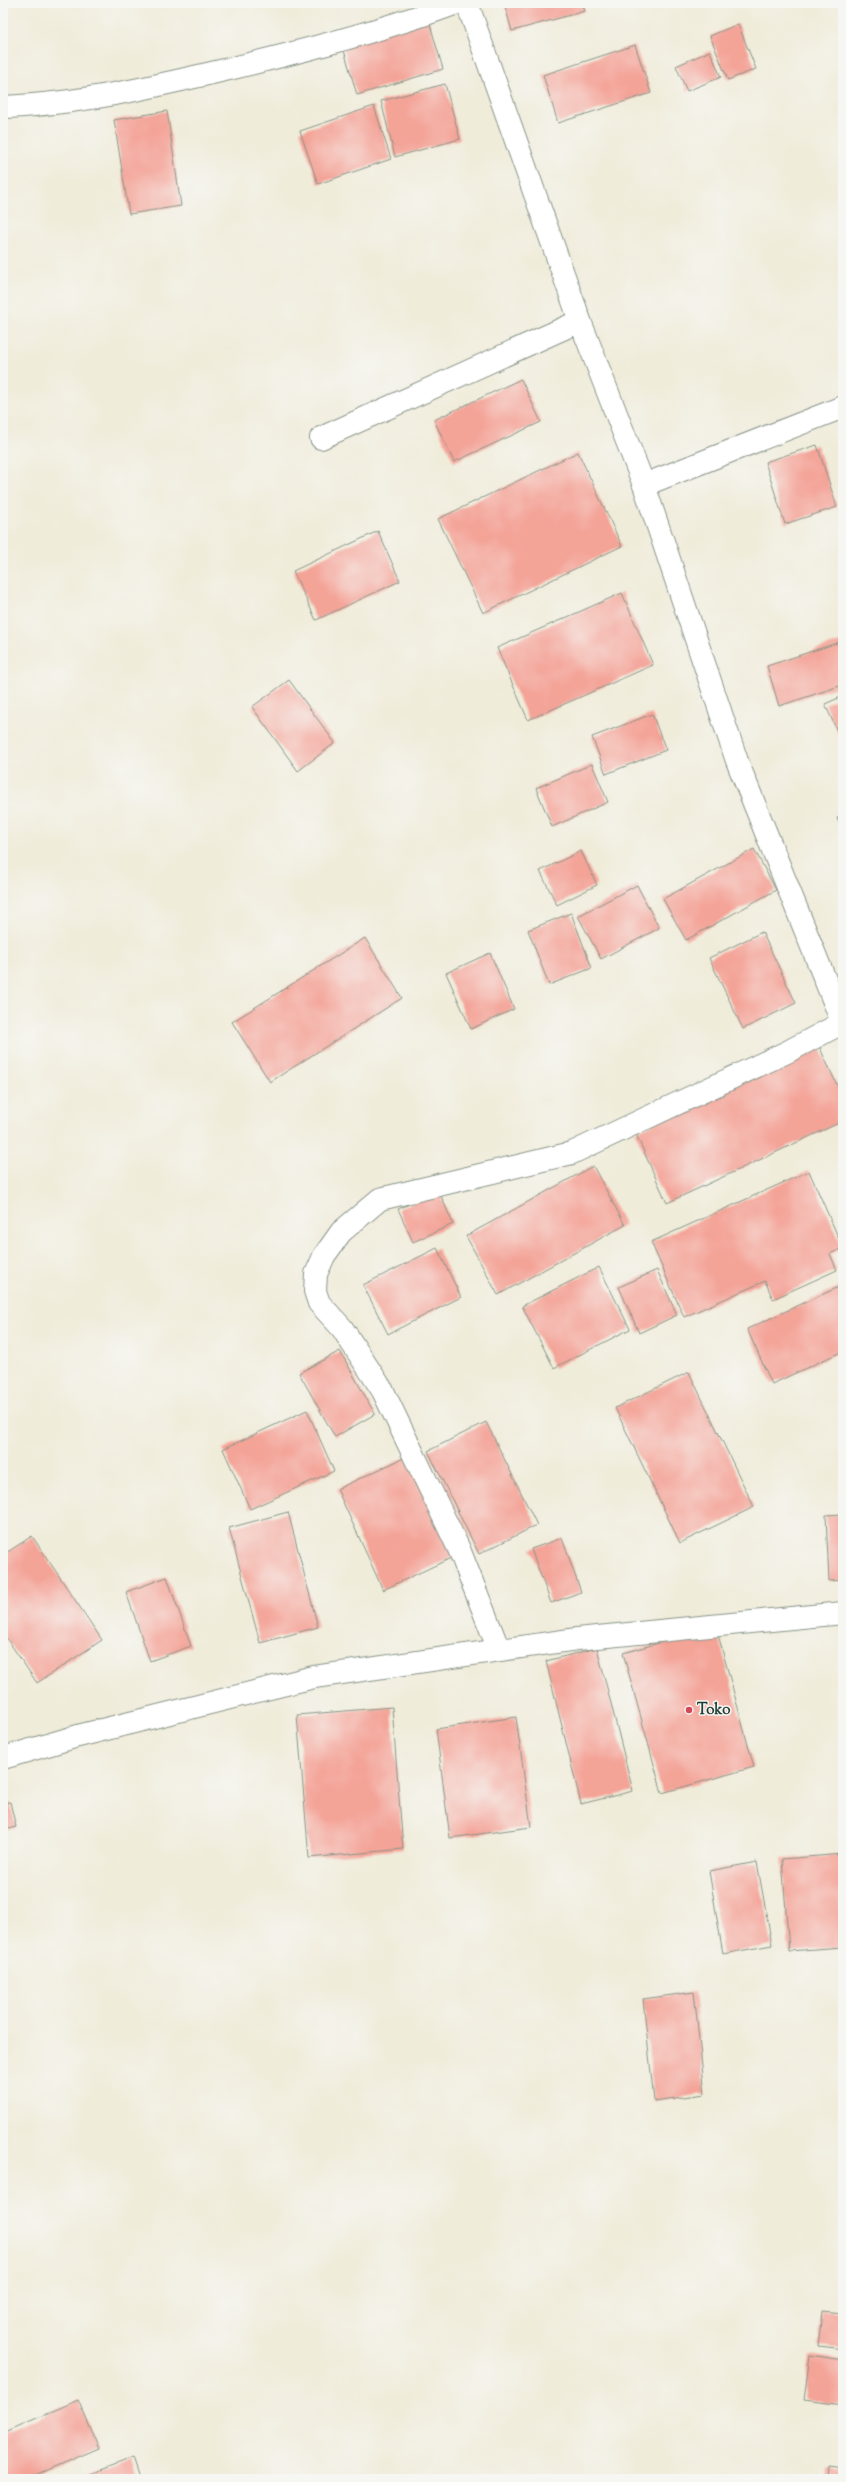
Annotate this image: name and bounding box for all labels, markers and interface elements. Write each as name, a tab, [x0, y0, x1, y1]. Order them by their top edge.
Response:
place label: Toko	[697, 1700, 730, 1721]
marker: Toko	[684, 1705, 694, 1715]

